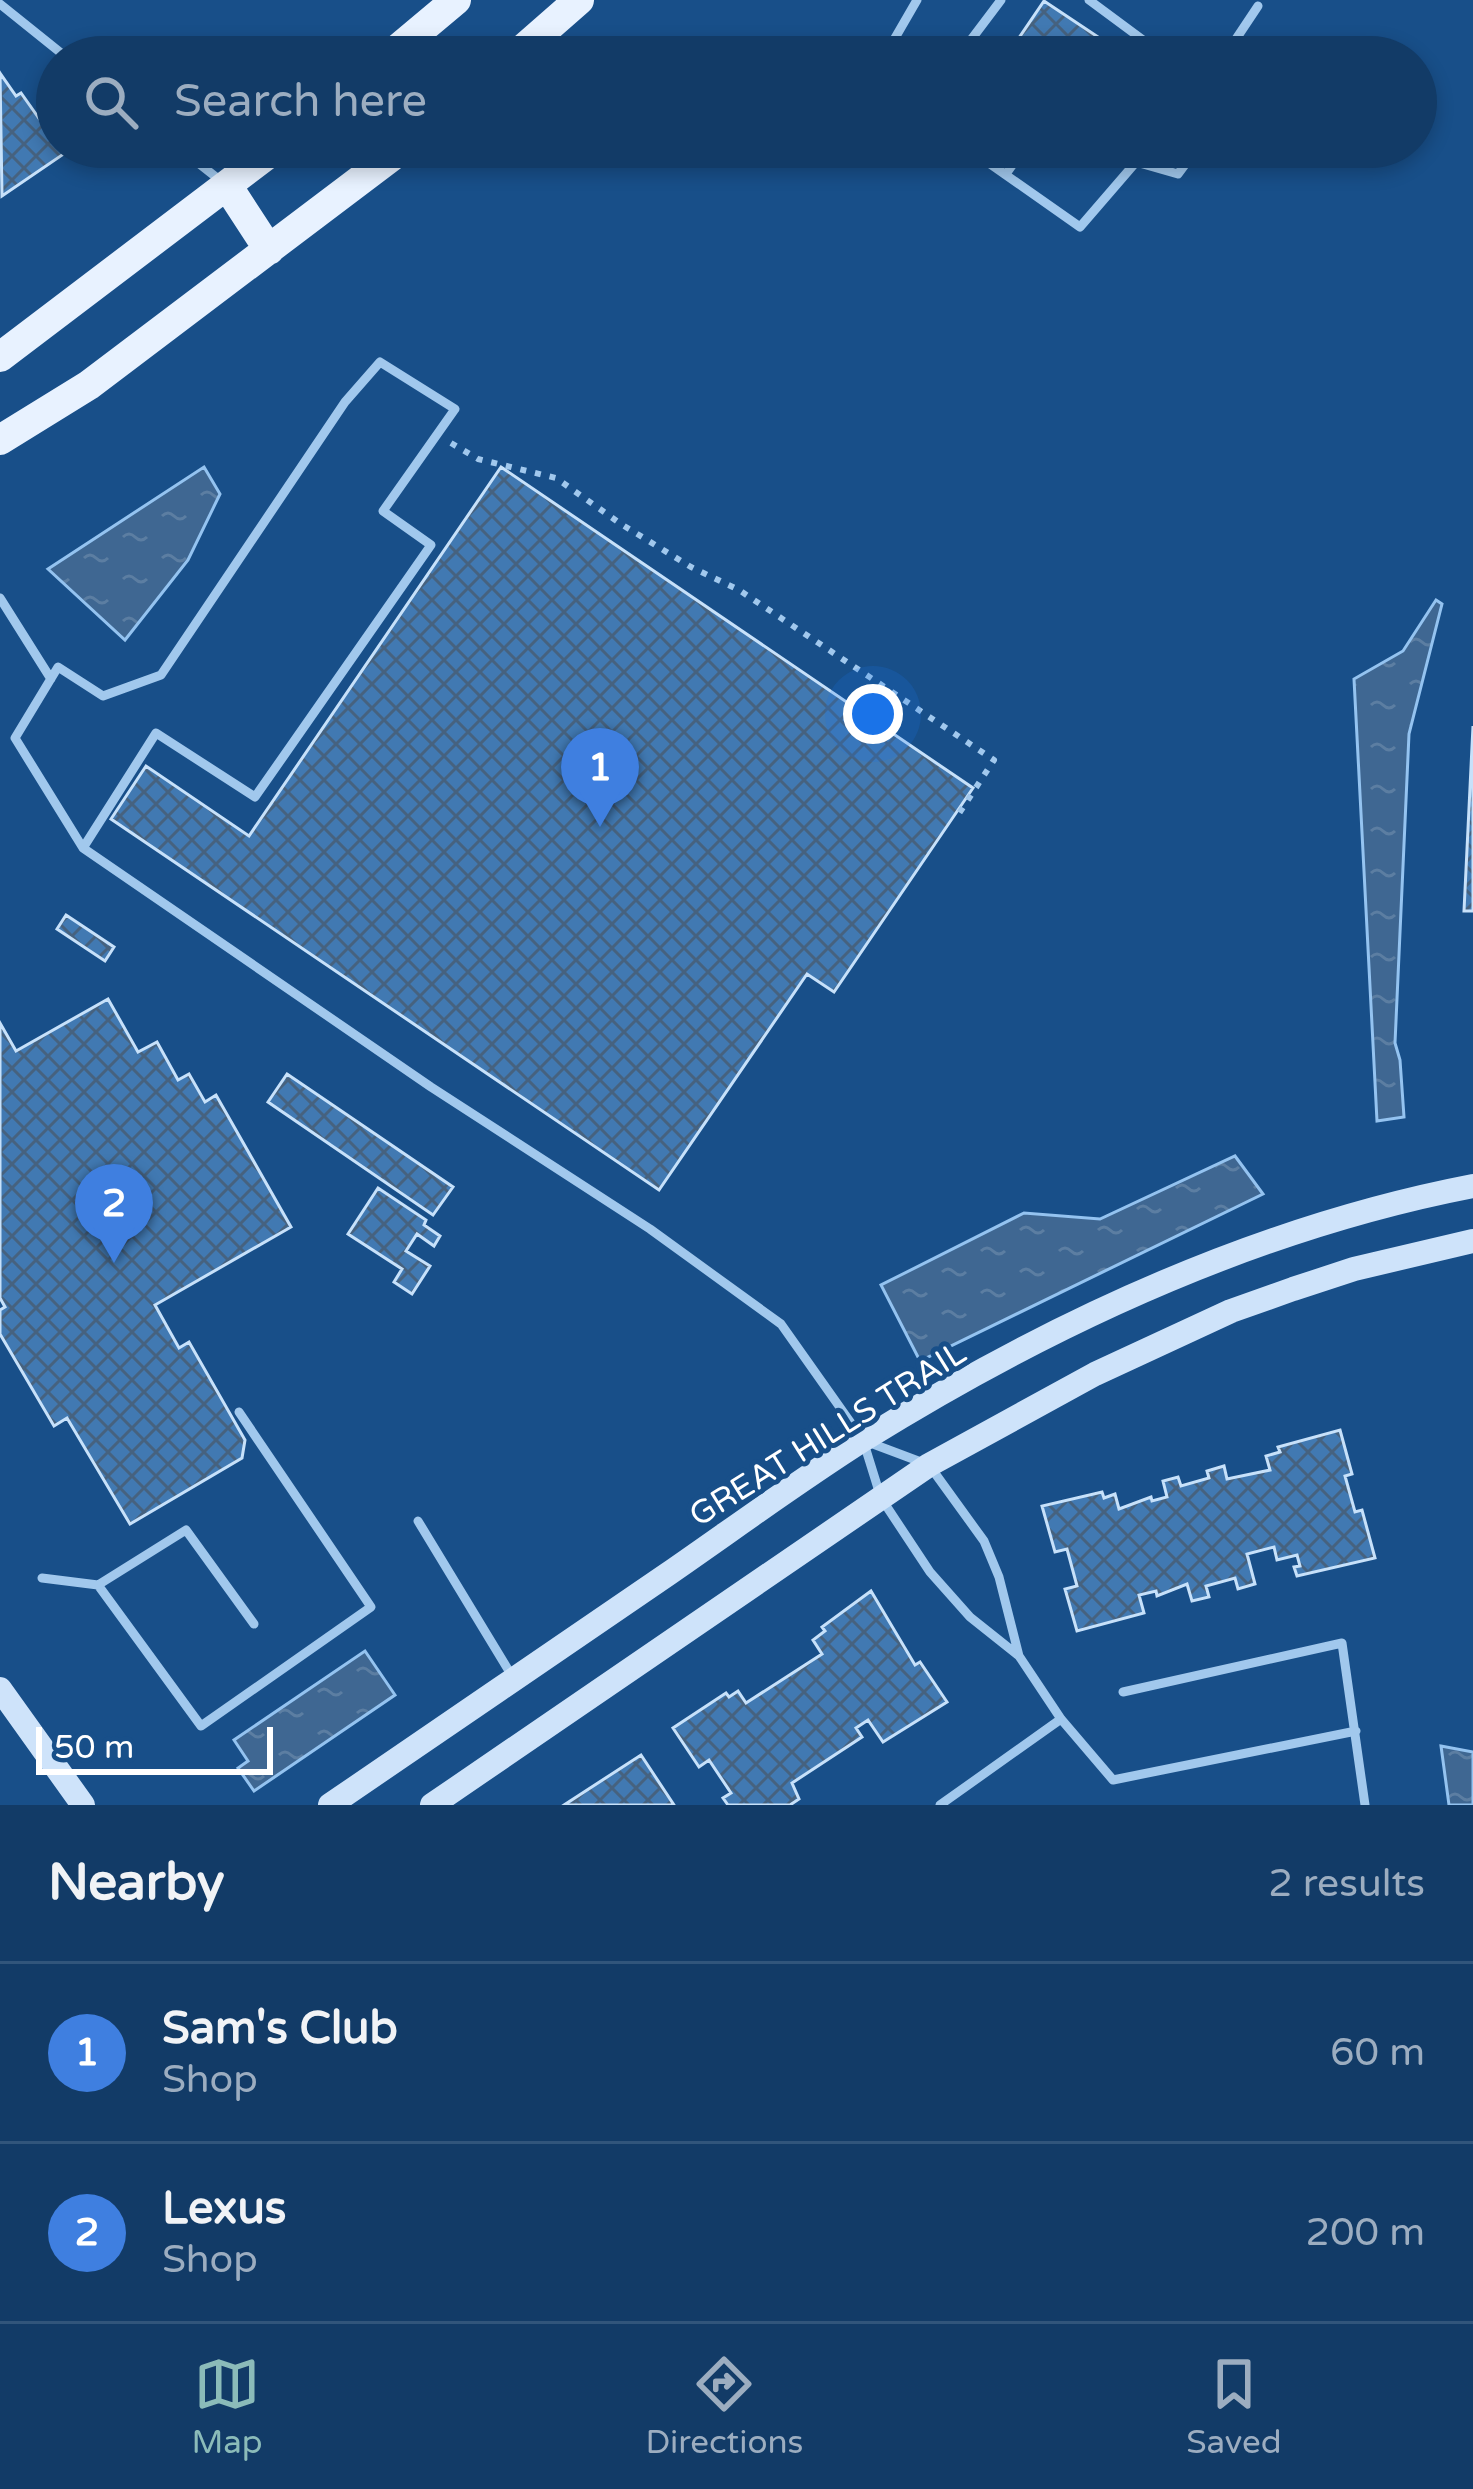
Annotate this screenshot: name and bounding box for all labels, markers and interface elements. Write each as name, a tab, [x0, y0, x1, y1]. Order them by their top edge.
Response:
search box	[36, 36, 1437, 168]
icon: search	[78, 69, 144, 135]
text: Search here	[174, 75, 427, 129]
your location	[843, 684, 903, 744]
pin: 1	[561, 728, 639, 827]
pin: 2	[75, 1164, 153, 1263]
street label: GREAT HILLS TRAIL	[682, 1333, 973, 1535]
scale bar	[36, 1721, 273, 1774]
text: 50 m	[54, 1728, 134, 1767]
text: Nearby	[48, 1852, 225, 1914]
text: 2 results	[1268, 1860, 1425, 1907]
text: Sam's Club	[162, 2002, 398, 2056]
text: 1	[75, 2029, 99, 2076]
text: 60 m	[1330, 2029, 1425, 2076]
text: Shop	[162, 2056, 258, 2103]
text: Lexus	[162, 2182, 286, 2236]
text: 2	[75, 2209, 99, 2256]
text: 200 m	[1306, 2209, 1425, 2256]
text: Shop	[162, 2236, 258, 2283]
tab: Map	[191, 2351, 263, 2462]
tab: Directions	[645, 2351, 803, 2462]
tab: Saved	[1186, 2351, 1282, 2462]

